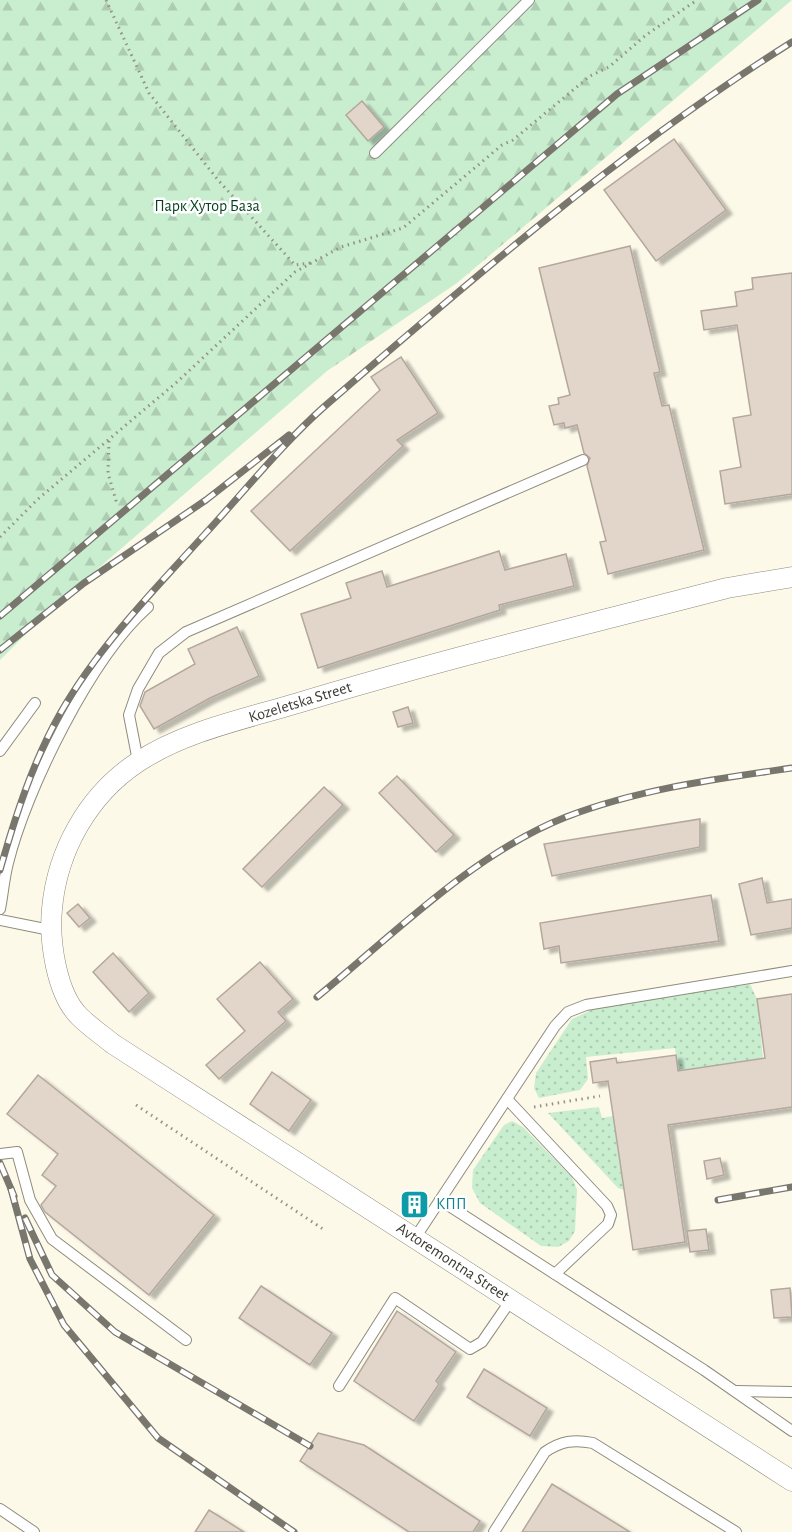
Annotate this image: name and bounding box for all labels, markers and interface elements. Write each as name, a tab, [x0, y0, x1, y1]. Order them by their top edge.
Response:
park label: Парк Хутор База	[154, 198, 260, 215]
street label: Kozeletska Street	[247, 679, 353, 725]
building icon: КПП	[399, 1188, 431, 1220]
place label: КПП	[436, 1196, 467, 1212]
street label: Avtoremontna Street	[394, 1220, 512, 1304]

